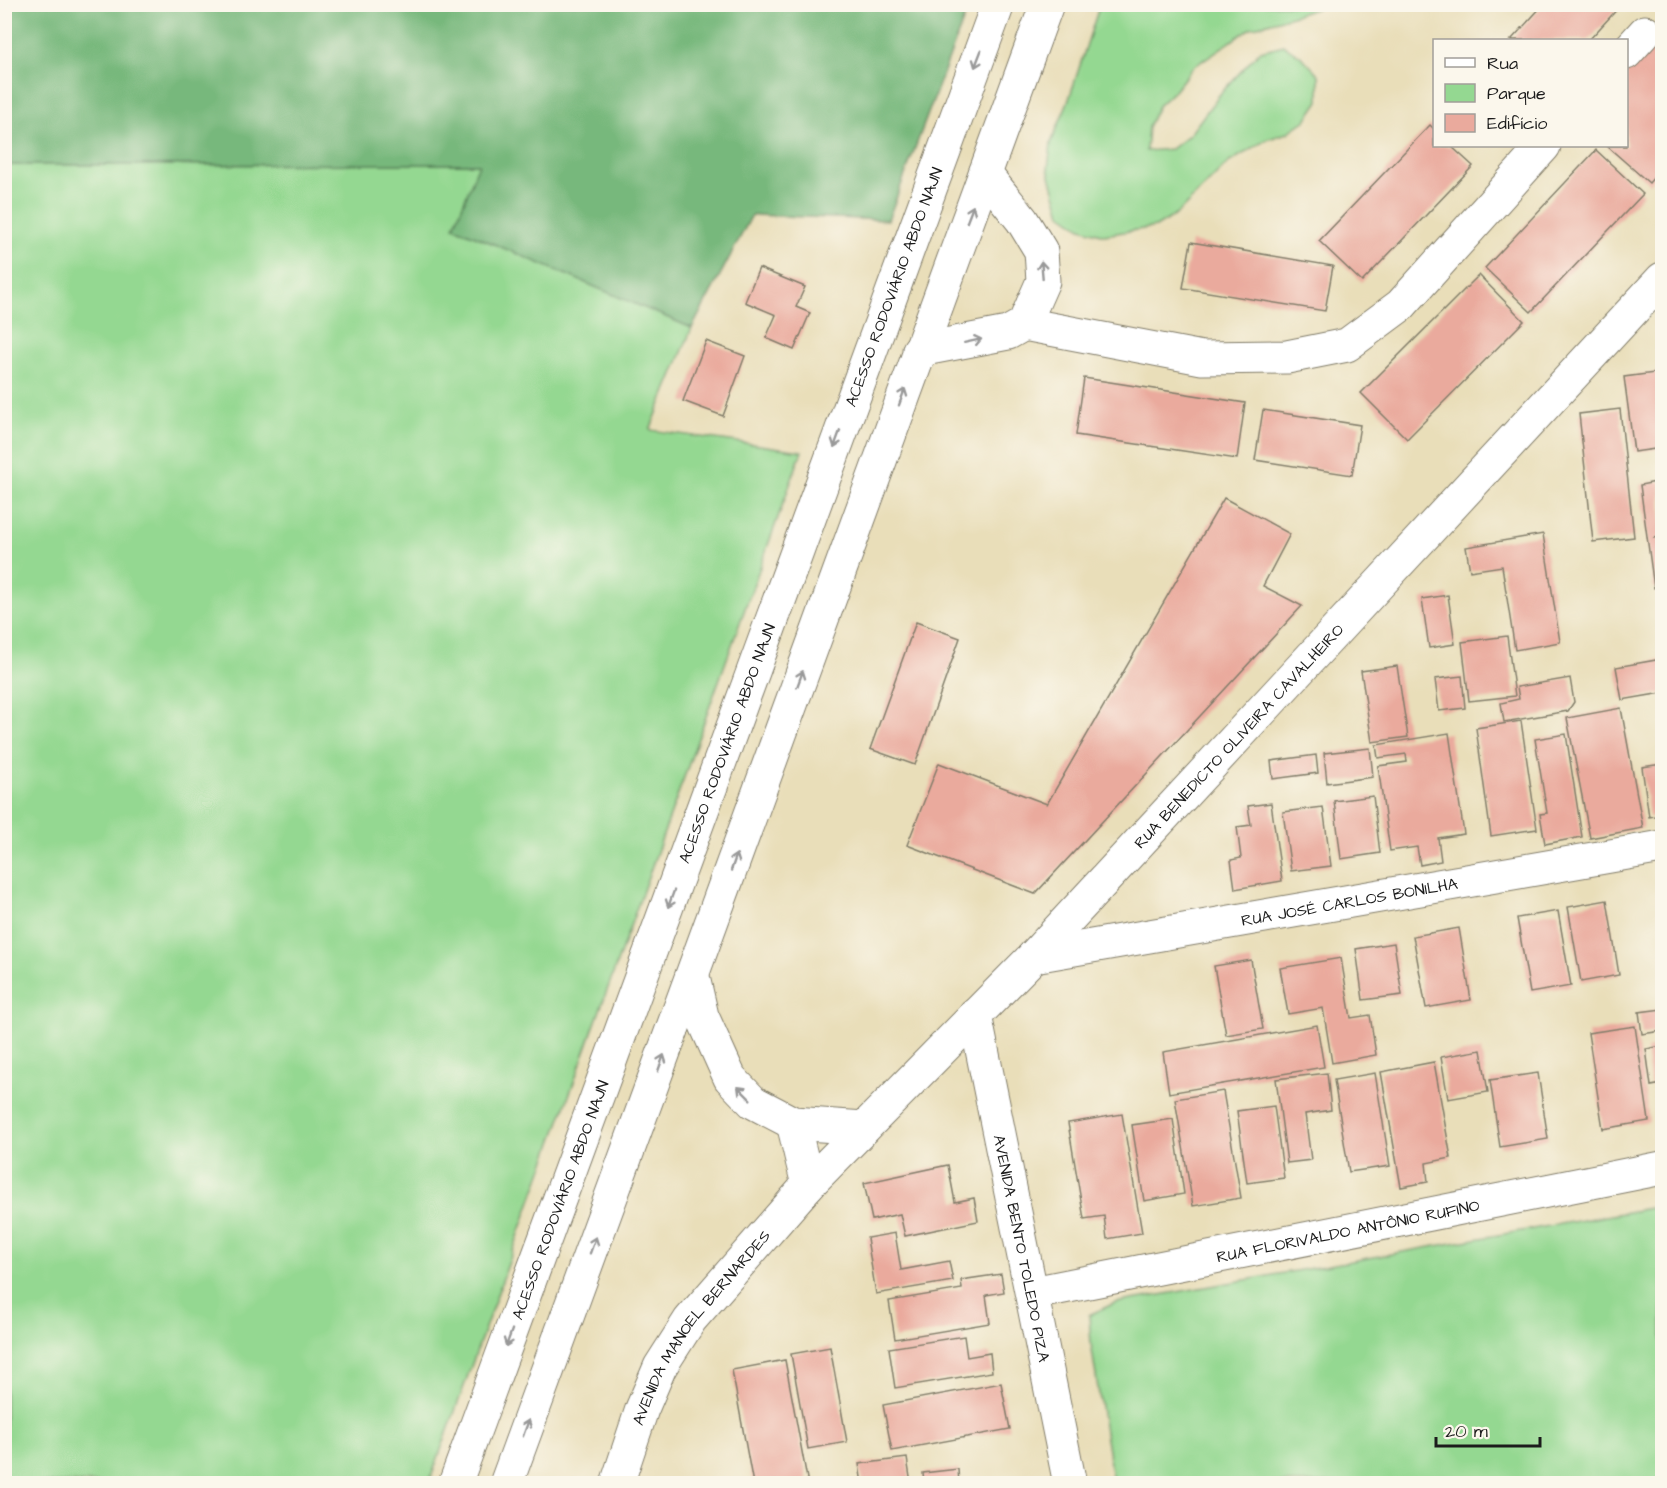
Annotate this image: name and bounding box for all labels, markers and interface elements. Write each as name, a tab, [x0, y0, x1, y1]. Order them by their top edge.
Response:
legend	[1433, 39, 1628, 147]
one-way arrow	[971, 49, 982, 68]
text: Rua	[1487, 51, 1518, 76]
text: Parque	[1487, 81, 1546, 106]
text: Edifício	[1487, 111, 1547, 136]
street label: ACESSO RODOVIÁRIO ABDO NAJN	[840, 164, 948, 410]
one-way arrow	[965, 205, 976, 224]
one-way arrow	[1036, 260, 1047, 280]
one-way arrow	[962, 335, 982, 346]
one-way arrow	[897, 388, 908, 407]
one-way arrow	[830, 429, 841, 448]
street label: RUA BENEDICTO OLIVEIRA CAVALHEIRO	[1129, 619, 1349, 854]
street label: ACESSO RODOVIÁRIO ABDO NAJN	[674, 621, 781, 866]
one-way arrow	[795, 670, 806, 689]
one-way arrow	[729, 853, 740, 872]
street label: RUA JOSÉ CARLOS BONILHA	[1239, 873, 1459, 932]
one-way arrow	[665, 889, 676, 908]
one-way arrow	[657, 1054, 668, 1072]
street label: ACESSO RODOVIÁRIO ABDO NAJN	[507, 1077, 615, 1323]
one-way arrow	[737, 1085, 751, 1100]
street label: AVENIDA BENTO TOLEDO PIZA	[988, 1133, 1055, 1364]
street label: RUA FLORIVALDO ANTÔNIO RUFINO	[1215, 1194, 1482, 1268]
street label: AVENIDA MANOEL BERNARDES	[627, 1226, 776, 1428]
one-way arrow	[589, 1237, 600, 1255]
one-way arrow	[503, 1328, 514, 1347]
scale bar	[1436, 1410, 1540, 1448]
text: 20 m	[1445, 1419, 1488, 1444]
one-way arrow	[522, 1420, 533, 1438]

